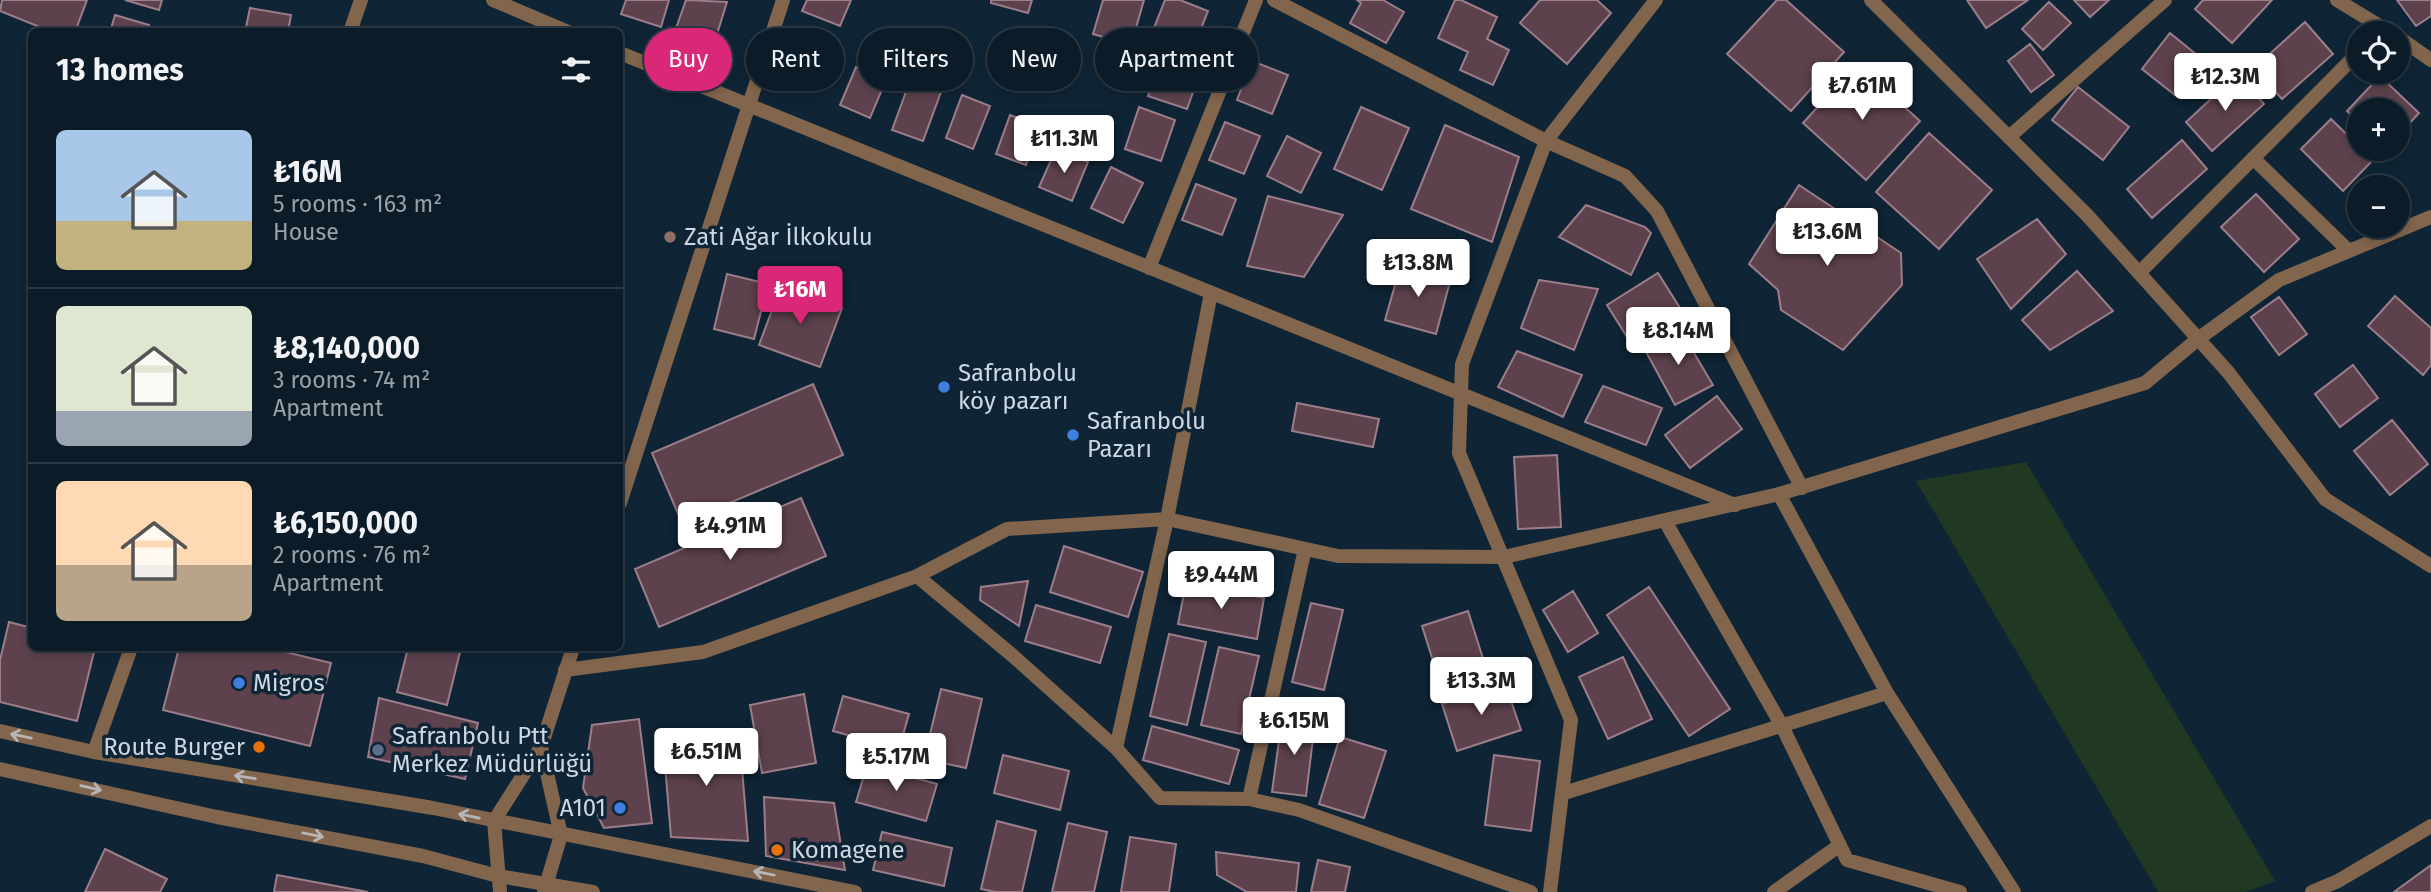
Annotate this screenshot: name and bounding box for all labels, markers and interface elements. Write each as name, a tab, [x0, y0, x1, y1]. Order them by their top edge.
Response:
map controls	[2347, 21, 2410, 238]
button: locate	[2347, 21, 2410, 84]
chip: Buy	[644, 28, 732, 91]
chip: Rent	[746, 28, 844, 91]
chip: Filters	[858, 28, 973, 91]
chip: New	[987, 28, 1081, 91]
chip: Apartment	[1095, 28, 1258, 91]
icon: filters	[557, 51, 595, 89]
text: 13 homes	[56, 52, 184, 88]
pin: ₺12.3M	[2168, 54, 2282, 113]
pin: ₺7.61M	[1805, 62, 1919, 122]
text: ₺12.3M	[2190, 62, 2260, 90]
text: ₺7.61M	[1828, 71, 1896, 99]
button: +	[2347, 98, 2410, 161]
pin: ₺11.3M	[1007, 116, 1121, 175]
text: ₺11.3M	[1030, 124, 1098, 152]
text: ₺16M	[273, 154, 342, 190]
icon: home	[112, 158, 196, 242]
button: −	[2347, 175, 2410, 238]
text: 5 rooms · 163 m²	[273, 190, 442, 218]
pin: ₺13.6M	[1770, 208, 1884, 268]
text: ₺13.6M	[1792, 217, 1862, 245]
text: House	[273, 218, 339, 246]
place label: Zati Ağar İlkokulu	[684, 223, 873, 251]
marker: Zati Ağar İlkokulu	[662, 229, 678, 245]
pin: ₺13.8M	[1361, 240, 1475, 299]
text: ₺13.8M	[1383, 248, 1453, 276]
pin: ₺16M	[759, 266, 841, 326]
text: ₺16M	[774, 275, 826, 303]
pin: ₺8.14M	[1621, 308, 1735, 367]
text: ₺8.14M	[1642, 316, 1714, 344]
text: ₺8,140,000	[273, 330, 420, 366]
icon: home	[112, 334, 196, 418]
place label: Safranbolu köy pazarı	[958, 359, 1077, 415]
text: 3 rooms · 74 m²	[273, 366, 430, 394]
marker: Safranbolu köy pazarı	[936, 379, 952, 395]
text: Apartment	[273, 394, 383, 422]
place label: Safranbolu Pazarı	[1087, 407, 1206, 463]
marker: Safranbolu Pazarı	[1065, 427, 1081, 443]
pin: ₺4.91M	[673, 503, 787, 562]
text: ₺6,150,000	[273, 505, 418, 541]
icon: home	[112, 509, 196, 593]
text: ₺4.91M	[694, 511, 766, 539]
text: 2 rooms · 76 m²	[273, 541, 431, 569]
pin: ₺9.44M	[1164, 552, 1278, 611]
text: ₺9.44M	[1184, 560, 1258, 588]
text: Apartment	[273, 569, 383, 597]
pin: ₺13.3M	[1424, 658, 1538, 717]
text: ₺13.3M	[1446, 666, 1516, 694]
place label: Migros	[253, 669, 325, 697]
marker: Migros	[231, 675, 247, 691]
pin: ₺6.15M	[1237, 698, 1351, 757]
text: ₺6.15M	[1259, 706, 1329, 734]
place label: Safranbolu Ptt Merkez Müdürlüğü	[392, 722, 592, 778]
pin: ₺6.51M	[649, 728, 763, 788]
one-way arrow	[10, 729, 33, 742]
place label: Route Burger	[103, 733, 246, 761]
pin: ₺5.17M	[839, 734, 953, 793]
text: ₺6.51M	[670, 737, 742, 765]
marker: Route Burger	[251, 739, 267, 755]
marker: Safranbolu Ptt Merkez Müdürlüğü	[370, 742, 386, 758]
text: ₺5.17M	[862, 742, 930, 770]
one-way arrow	[234, 770, 257, 783]
one-way arrow	[79, 782, 102, 796]
place label: A101	[560, 794, 606, 822]
marker: A101	[612, 800, 628, 816]
one-way arrow	[458, 808, 481, 822]
one-way arrow	[301, 829, 324, 843]
place label: Komagene	[791, 836, 905, 864]
marker: Komagene	[769, 842, 785, 858]
one-way arrow	[753, 866, 776, 880]

